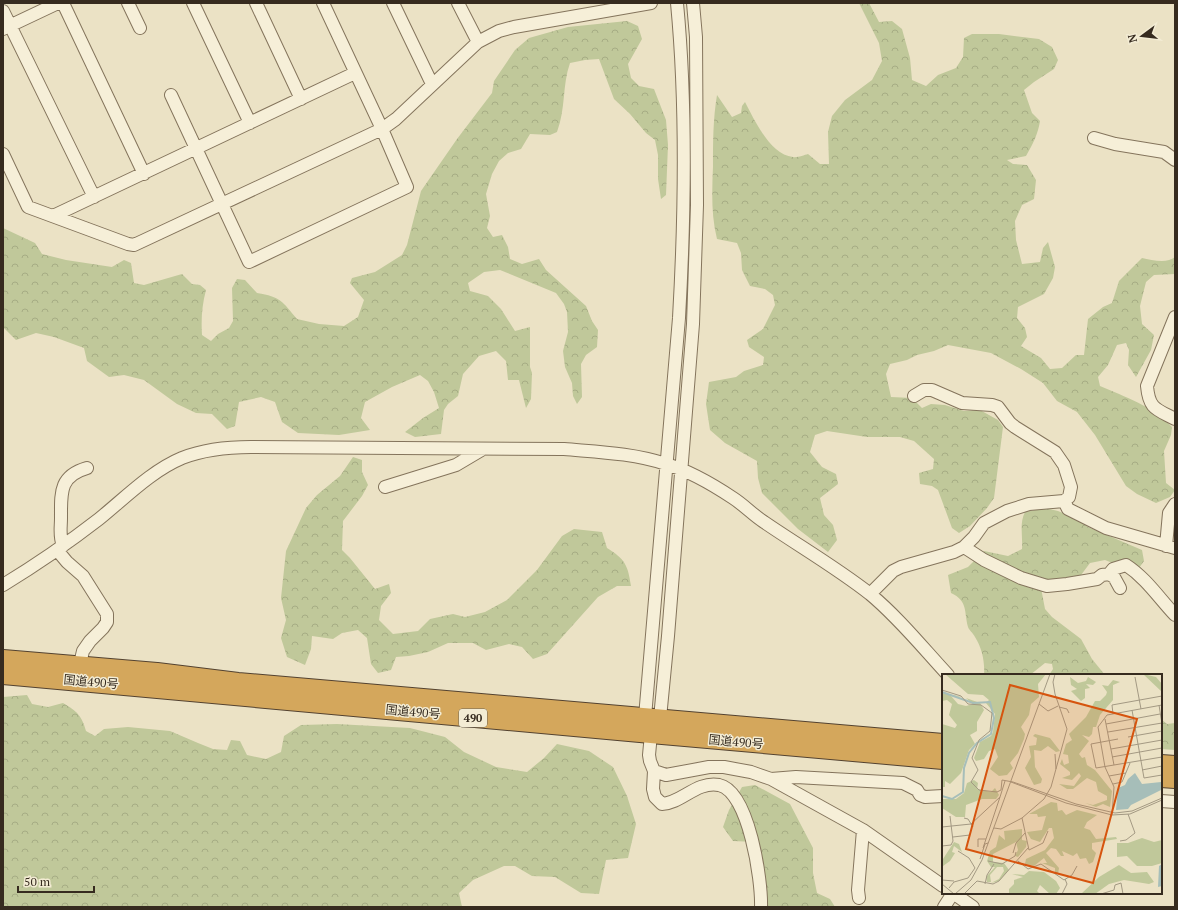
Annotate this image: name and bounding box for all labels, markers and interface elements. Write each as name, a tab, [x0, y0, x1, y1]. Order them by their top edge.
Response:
north arrow	[1122, 16, 1162, 56]
text: N	[1124, 32, 1140, 44]
street label: 国道490号	[63, 672, 119, 691]
inset map	[942, 674, 1162, 894]
street label: 国道490号	[385, 702, 441, 721]
road number: 490	[459, 709, 487, 727]
street label: 国道490号	[708, 732, 764, 751]
scale bar	[18, 868, 94, 894]
text: 50 m	[24, 874, 51, 889]

